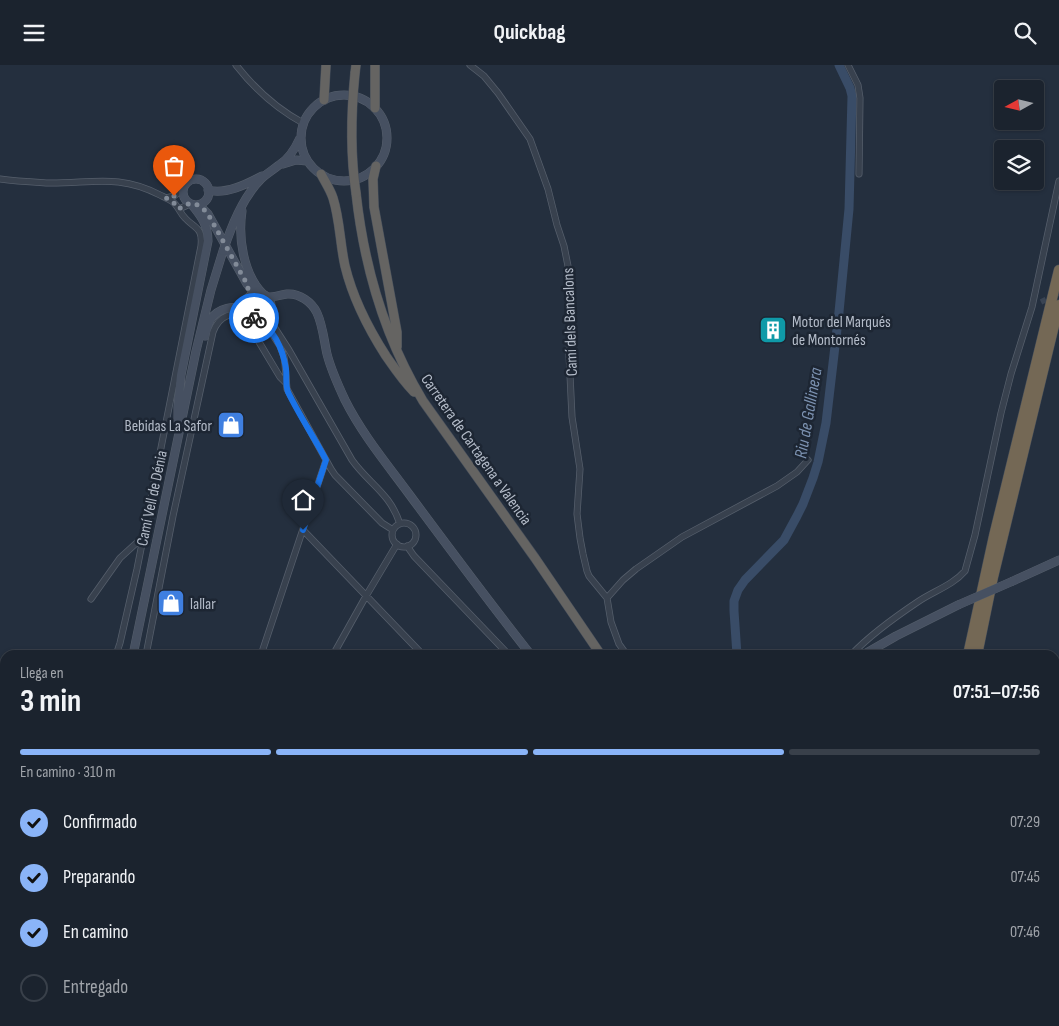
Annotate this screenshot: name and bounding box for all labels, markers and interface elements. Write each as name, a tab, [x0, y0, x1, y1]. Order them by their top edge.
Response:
icon: menu	[20, 19, 48, 47]
text: Quickbag	[494, 19, 565, 46]
icon: search	[1011, 19, 1039, 47]
north arrow	[994, 80, 1044, 130]
map controls	[994, 80, 1044, 190]
button: layers	[994, 140, 1044, 190]
pin	[153, 145, 195, 196]
icon: bag	[160, 152, 188, 180]
street label: Camí dels Bancalons	[559, 267, 582, 377]
courier	[229, 293, 279, 343]
icon: bike	[240, 304, 268, 332]
place label: Motor del Marqués de Montornés	[792, 313, 891, 350]
building icon: Motor del Marqués de Montornés	[758, 315, 788, 345]
water label: Riu de Gallinera	[790, 365, 827, 460]
street label: Carretera de Cartagena a Valencia	[416, 371, 535, 529]
shop icon: Bebidas La Safor	[216, 410, 246, 440]
place label: Bebidas La Safor	[125, 417, 212, 436]
street label: Camí Vell de Dénia	[133, 449, 172, 548]
pin	[282, 479, 324, 530]
icon: home	[289, 486, 317, 514]
shop icon: lallar	[156, 588, 186, 618]
place label: lallar	[190, 595, 216, 614]
text: Llega en	[20, 664, 64, 683]
text: 07:51–07:56	[953, 681, 1040, 704]
text: 3 min	[20, 682, 81, 721]
text: En camino · 310 m	[20, 763, 116, 782]
icon: check	[20, 809, 48, 837]
text: Confirmado	[63, 811, 137, 834]
text: 07:29	[1010, 813, 1040, 832]
icon: check	[20, 864, 48, 892]
text: Preparando	[63, 866, 135, 889]
text: 07:45	[1010, 868, 1040, 887]
icon: check	[20, 919, 48, 947]
text: En camino	[63, 921, 128, 944]
text: 07:46	[1010, 923, 1040, 942]
text: Entregado	[63, 976, 128, 999]

